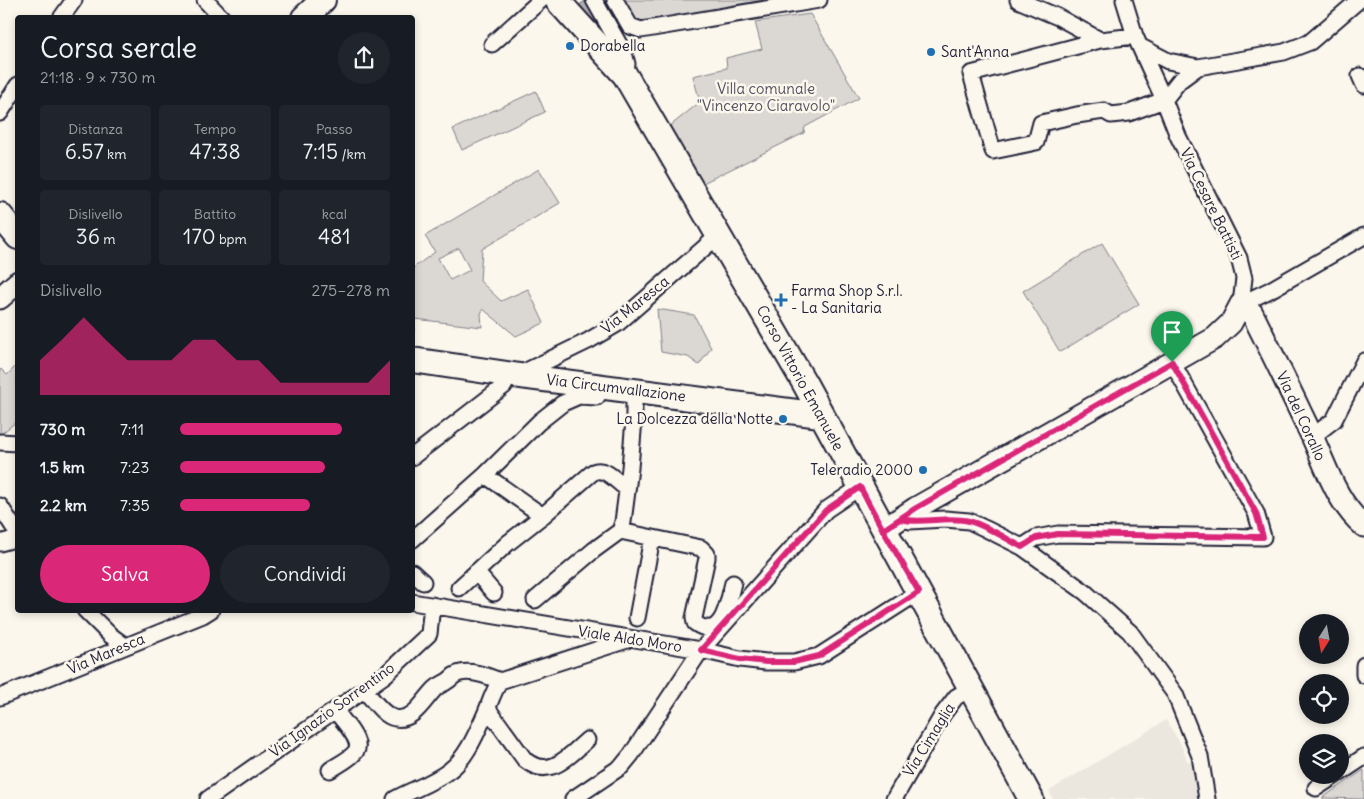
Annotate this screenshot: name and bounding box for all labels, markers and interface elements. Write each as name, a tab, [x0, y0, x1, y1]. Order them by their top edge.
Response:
text: Corsa serale	[40, 30, 197, 66]
button: share	[338, 32, 390, 84]
place label: Dorabella	[580, 36, 646, 55]
marker: Dorabella	[564, 40, 576, 52]
place label: Sant'Anna	[941, 42, 1010, 61]
marker: Sant'Anna	[925, 46, 937, 58]
text: 21:18 · 9 × 730 m	[40, 67, 156, 87]
park label: Villa comunale "Vincenzo Ciaravolo"	[697, 79, 835, 115]
text: Distanza	[68, 120, 123, 138]
text: Tempo	[194, 120, 236, 138]
text: Passo	[316, 120, 353, 138]
text: 6.57	[65, 138, 104, 165]
text: 47:38	[189, 138, 240, 165]
text: 7:15	[303, 138, 338, 165]
text: km	[104, 145, 126, 163]
text: /km	[338, 145, 366, 163]
street label: Via Cesare Battisti	[1176, 145, 1247, 263]
text: Dislivello	[69, 205, 123, 223]
text: Battito	[194, 205, 236, 223]
text: kcal	[322, 205, 347, 223]
text: 36	[76, 223, 100, 250]
text: 170	[183, 223, 216, 250]
text: 481	[318, 223, 351, 250]
text: m	[100, 230, 116, 248]
text: bpm	[216, 230, 247, 248]
street label: Via Maresca	[597, 271, 673, 338]
text: Dislivello	[40, 280, 102, 300]
text: 275–278 m	[311, 280, 390, 300]
place label: Farma Shop S.r.l. - La Sanitaria	[791, 281, 903, 317]
marker: Farma Shop S.r.l. - La Sanitaria	[775, 294, 787, 306]
street label: Corso Vittorio Emanuele	[753, 302, 848, 454]
pin	[1151, 311, 1193, 362]
icon: arrive	[1158, 318, 1186, 346]
street label: Via del Corallo	[1272, 368, 1330, 464]
street label: Via Circumvallazione	[545, 370, 687, 405]
place label: La Dolcezza della Notte	[616, 409, 773, 428]
marker: La Dolcezza della Notte	[777, 413, 789, 425]
text: 730 m	[40, 419, 85, 439]
text: 7:11	[120, 419, 144, 439]
text: 1.5 km	[40, 457, 85, 477]
text: 7:23	[120, 457, 149, 477]
place label: Teleradio 2000	[810, 460, 913, 479]
marker: Teleradio 2000	[917, 464, 929, 476]
text: 2.2 km	[40, 495, 87, 515]
text: 7:35	[120, 495, 150, 515]
button: Salva	[40, 545, 210, 603]
button: Condividi	[220, 545, 390, 603]
north arrow	[1299, 614, 1349, 664]
map controls	[1299, 614, 1349, 784]
street label: Viale Aldo Moro	[577, 621, 683, 656]
street label: Via Maresca	[64, 629, 148, 678]
street label: Via Ignazio Sorrentino	[265, 658, 398, 761]
button: locate	[1299, 674, 1349, 724]
street label: Via Cimaglia	[898, 699, 959, 780]
button: layers	[1299, 734, 1349, 784]

